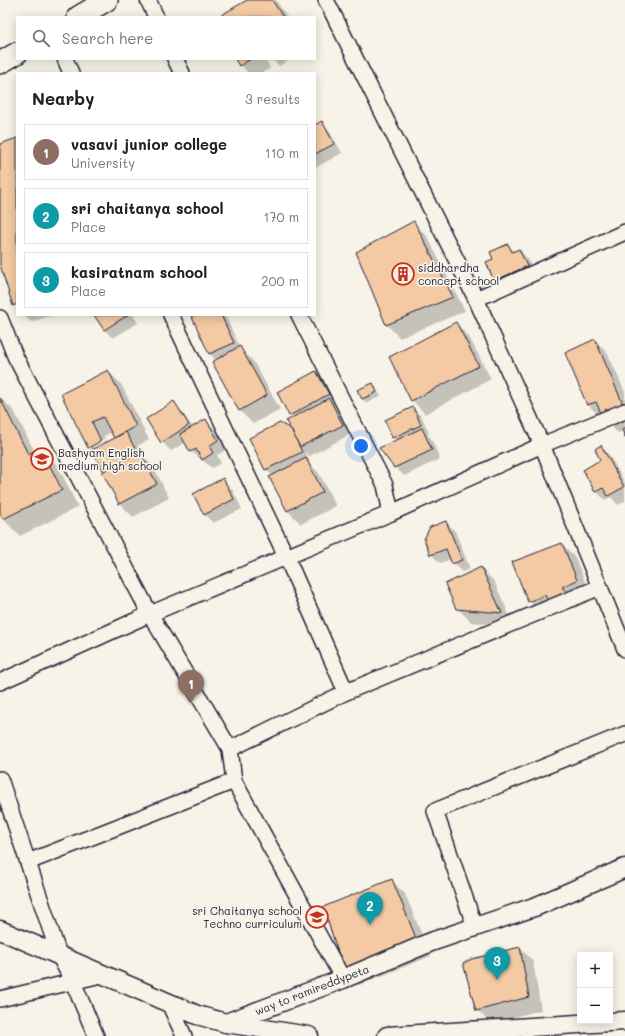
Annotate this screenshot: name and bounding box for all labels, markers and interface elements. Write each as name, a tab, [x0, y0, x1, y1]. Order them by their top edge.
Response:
search box	[16, 16, 316, 60]
icon: search	[30, 27, 52, 49]
text: Search here	[62, 28, 153, 48]
text: Nearby	[32, 87, 94, 109]
text: 3 results	[245, 90, 300, 107]
text: vasavi junior college	[71, 134, 227, 154]
text: 1	[43, 144, 49, 161]
text: 110 m	[265, 144, 299, 161]
text: University	[71, 154, 135, 171]
text: sri chaitanya school	[71, 198, 224, 218]
text: 2	[42, 208, 50, 225]
text: 170 m	[263, 208, 299, 225]
text: Place	[71, 218, 106, 235]
place label: siddhardha concept school	[418, 260, 499, 288]
building icon: siddhardha concept school	[390, 261, 416, 287]
text: kasiratnam school	[71, 262, 207, 282]
text: 3	[42, 272, 50, 289]
text: 200 m	[261, 272, 299, 289]
text: Place	[71, 282, 106, 299]
your location	[351, 436, 371, 456]
place label: Bashyam English medium high school	[58, 445, 162, 473]
school or university icon: Bashyam English medium high school	[29, 446, 55, 472]
pin: 1	[178, 670, 204, 703]
pin: 2	[357, 892, 383, 925]
place label: sri Chaitanya school Techno curriculum	[192, 903, 302, 931]
school or university icon: sri Chaitanya school Techno curriculum	[304, 904, 330, 930]
pin: 3	[484, 947, 510, 980]
map controls	[577, 952, 613, 1024]
button: +	[577, 952, 613, 988]
street label: way to ramireddypeta	[252, 961, 371, 1018]
button: −	[577, 988, 613, 1024]

